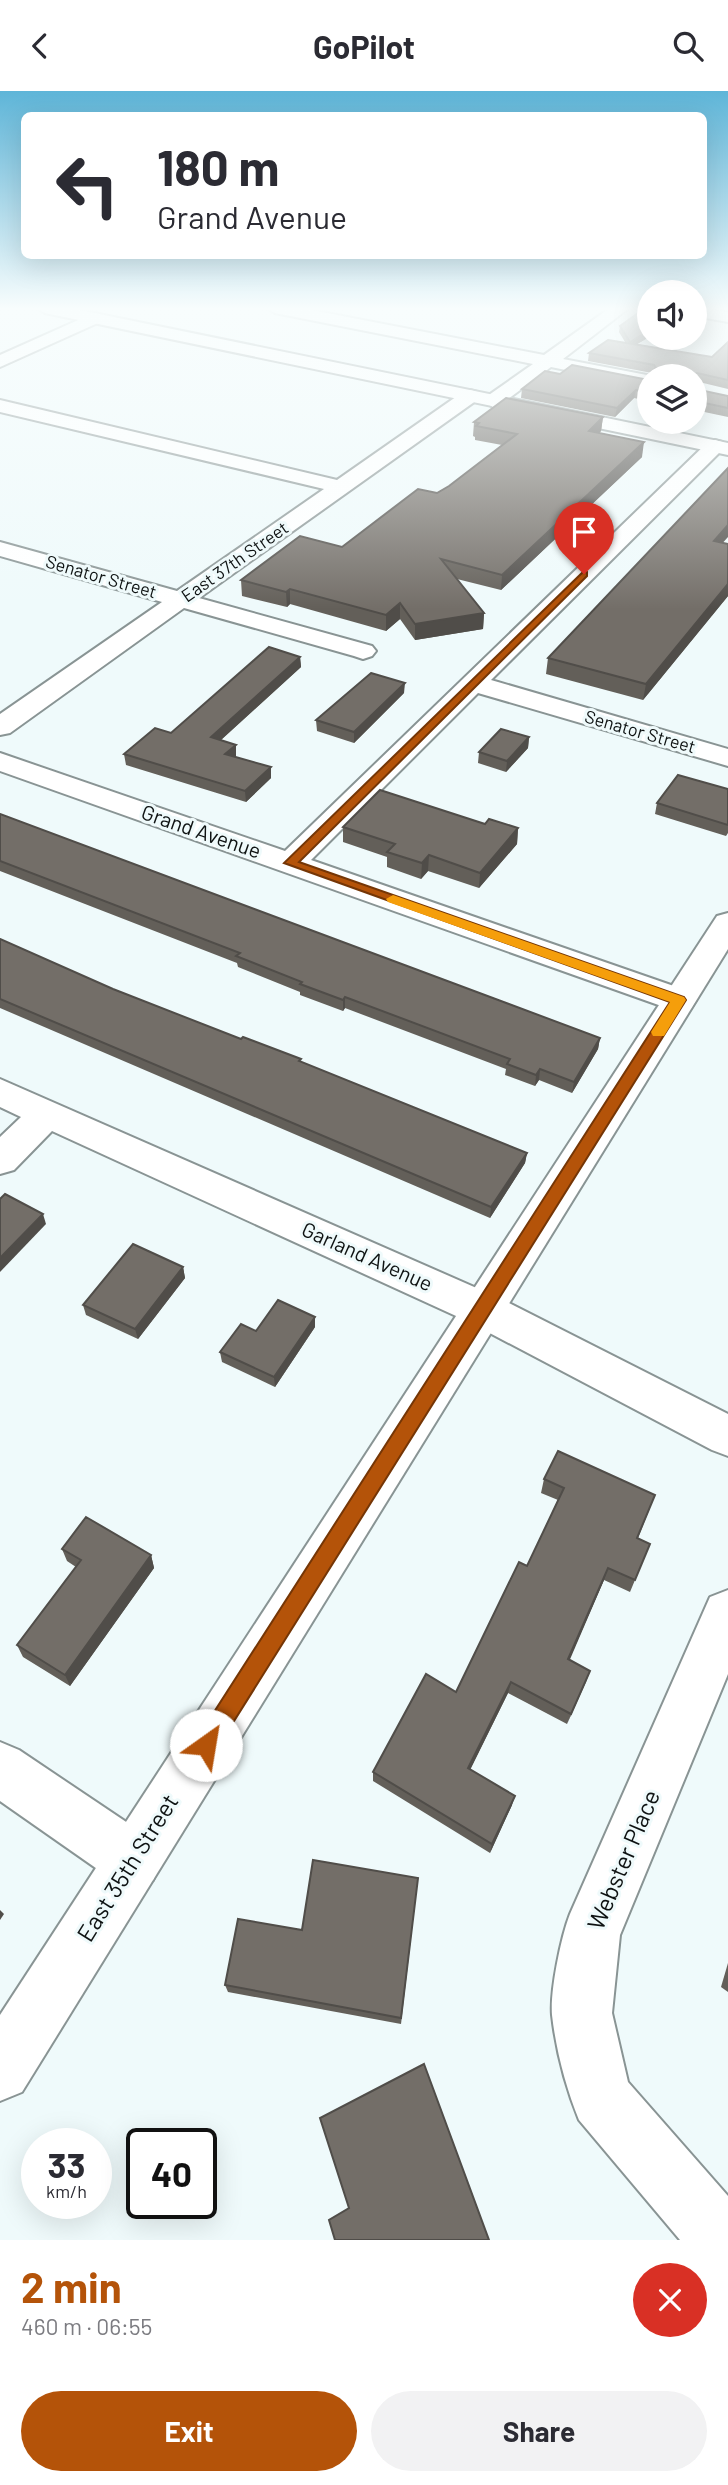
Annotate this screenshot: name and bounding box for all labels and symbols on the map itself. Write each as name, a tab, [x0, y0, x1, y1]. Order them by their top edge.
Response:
pin	[554, 502, 614, 574]
street label: East 37th Street	[177, 516, 292, 606]
street label: Senator Street	[43, 550, 159, 602]
street label: Senator Street	[582, 705, 698, 757]
street label: Grand Avenue	[138, 798, 265, 863]
street label: Garland Avenue	[298, 1216, 437, 1296]
position arrow	[169, 1708, 243, 1782]
street label: Webster Place	[580, 1785, 665, 1934]
street label: East 35th Street	[70, 1788, 184, 1946]
speed limit sign: 40	[126, 2128, 217, 2219]

